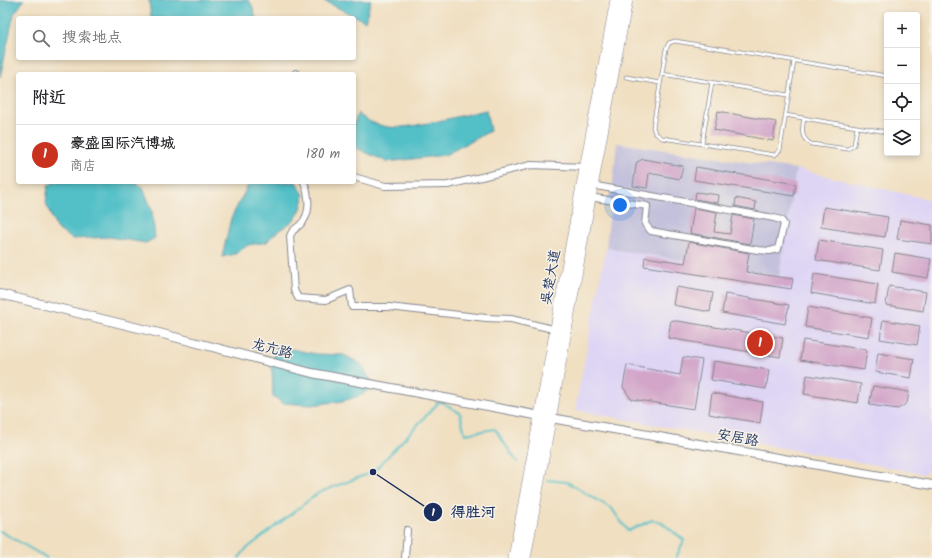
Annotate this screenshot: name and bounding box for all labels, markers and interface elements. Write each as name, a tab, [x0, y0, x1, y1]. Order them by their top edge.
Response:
map controls	[884, 12, 920, 156]
button: +	[884, 12, 920, 48]
search box	[16, 16, 356, 60]
text: 搜索地点	[62, 26, 122, 50]
icon: search	[30, 27, 52, 49]
button: −	[884, 48, 920, 84]
button: locate	[884, 84, 920, 120]
text: 附近	[32, 85, 66, 112]
button: layers	[884, 120, 920, 156]
text: 豪盛国际汽博城	[70, 132, 175, 156]
text: 1	[43, 144, 47, 165]
text: 180 m	[306, 144, 340, 165]
text: 商店	[70, 156, 96, 177]
your location	[610, 195, 630, 215]
street label: 吴楚大道	[535, 248, 567, 306]
pin: 1	[747, 328, 773, 358]
street label: 龙亢路	[249, 333, 295, 365]
street label: 安居路	[715, 424, 761, 452]
callout: 得胜河	[423, 498, 504, 525]
text: 得胜河	[450, 501, 496, 525]
text: 1	[431, 503, 435, 522]

